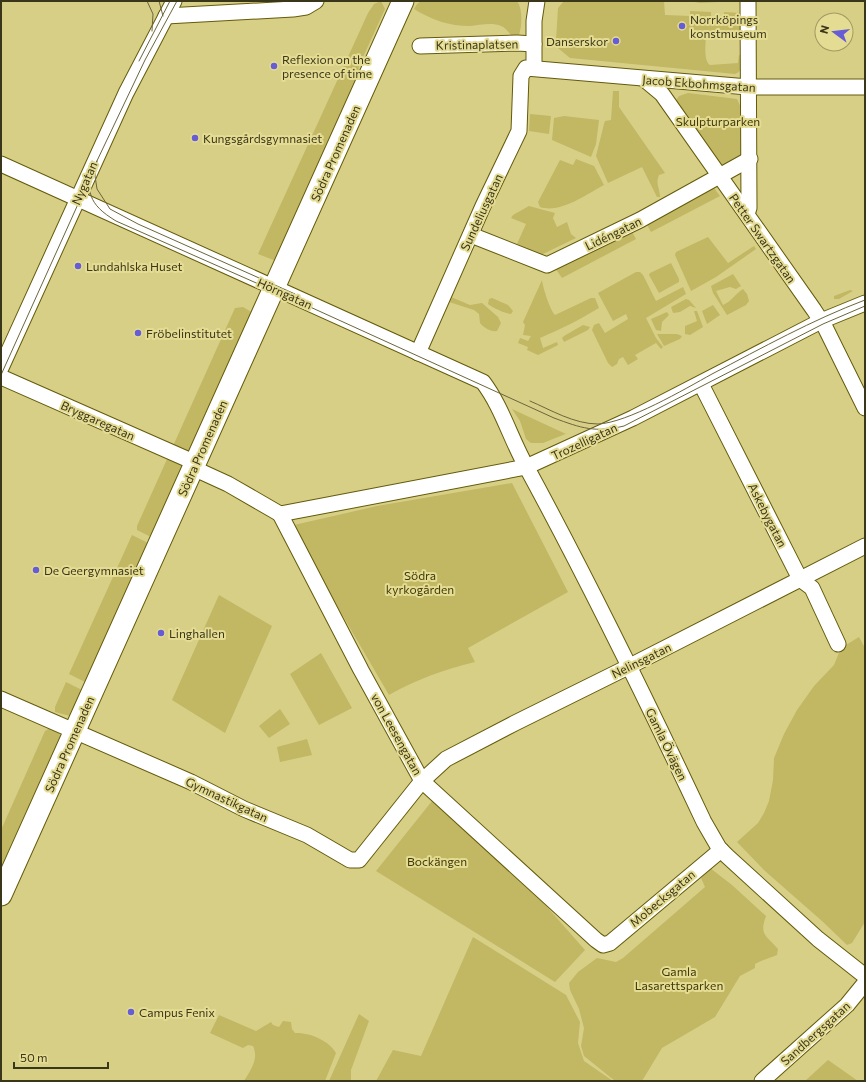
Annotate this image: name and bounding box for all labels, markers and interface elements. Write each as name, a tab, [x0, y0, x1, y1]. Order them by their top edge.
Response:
place label: Norrköpings konstmuseum	[690, 12, 767, 40]
north arrow	[814, 12, 854, 52]
marker: Norrköpings konstmuseum	[677, 21, 687, 31]
text: N	[817, 24, 831, 35]
place label: Danserskor	[546, 34, 608, 48]
street label: Kristinaplatsen	[436, 36, 518, 52]
marker: Danserskor	[611, 36, 621, 46]
place label: Reflexion on the presence of time	[282, 52, 372, 80]
marker: Reflexion on the presence of time	[269, 61, 279, 71]
street label: Jacob Ekbohmsgatan	[642, 72, 756, 95]
street label: Södra Promenaden	[308, 103, 362, 203]
park label: Skulpturparken	[676, 114, 760, 128]
place label: Kungsgårdsgymnasiet	[203, 131, 322, 145]
marker: Kungsgårdsgymnasiet	[190, 133, 200, 143]
street label: Nygatan	[68, 159, 100, 207]
street label: Sundeliusgatan	[457, 171, 505, 253]
street label: Petter Swartzgatan	[727, 191, 799, 285]
street label: Lidéngatan	[583, 213, 643, 253]
place label: Lundahlska Huset	[86, 259, 183, 273]
marker: Lundahlska Huset	[73, 261, 83, 271]
street label: Hörngatan	[255, 275, 315, 311]
place label: Fröbelinstitutet	[146, 326, 232, 340]
marker: Fröbelinstitutet	[133, 328, 143, 338]
street label: Bryggaregatan	[59, 397, 137, 443]
street label: Södra Promenaden	[175, 398, 229, 498]
street label: Trozelligatan	[549, 420, 619, 462]
street label: Askebygatan	[746, 481, 790, 549]
place label: De Geergymnasiet	[44, 563, 144, 577]
marker: De Geergymnasiet	[31, 565, 41, 575]
park label: Södra kyrkogården	[386, 568, 454, 596]
place label: Linghallen	[169, 626, 225, 640]
marker: Linghallen	[156, 628, 166, 638]
street label: Nelinsgatan	[609, 640, 673, 680]
street label: von Leesengatan	[369, 691, 425, 777]
street label: Södra Promenaden	[42, 694, 96, 794]
street label: Gamla Övägen	[643, 706, 691, 782]
street label: Gymnastikgatan	[184, 774, 270, 824]
park label: Bockängen	[407, 854, 467, 868]
street label: Mobecksgatan	[627, 867, 697, 929]
park label: Gamla Lasarettsparken	[635, 964, 723, 992]
street label: Sandbergsgatan	[778, 998, 852, 1068]
place label: Campus Fenix	[139, 1005, 215, 1019]
marker: Campus Fenix	[126, 1007, 136, 1017]
scale bar	[14, 1044, 108, 1070]
text: 50 m	[20, 1050, 48, 1064]

